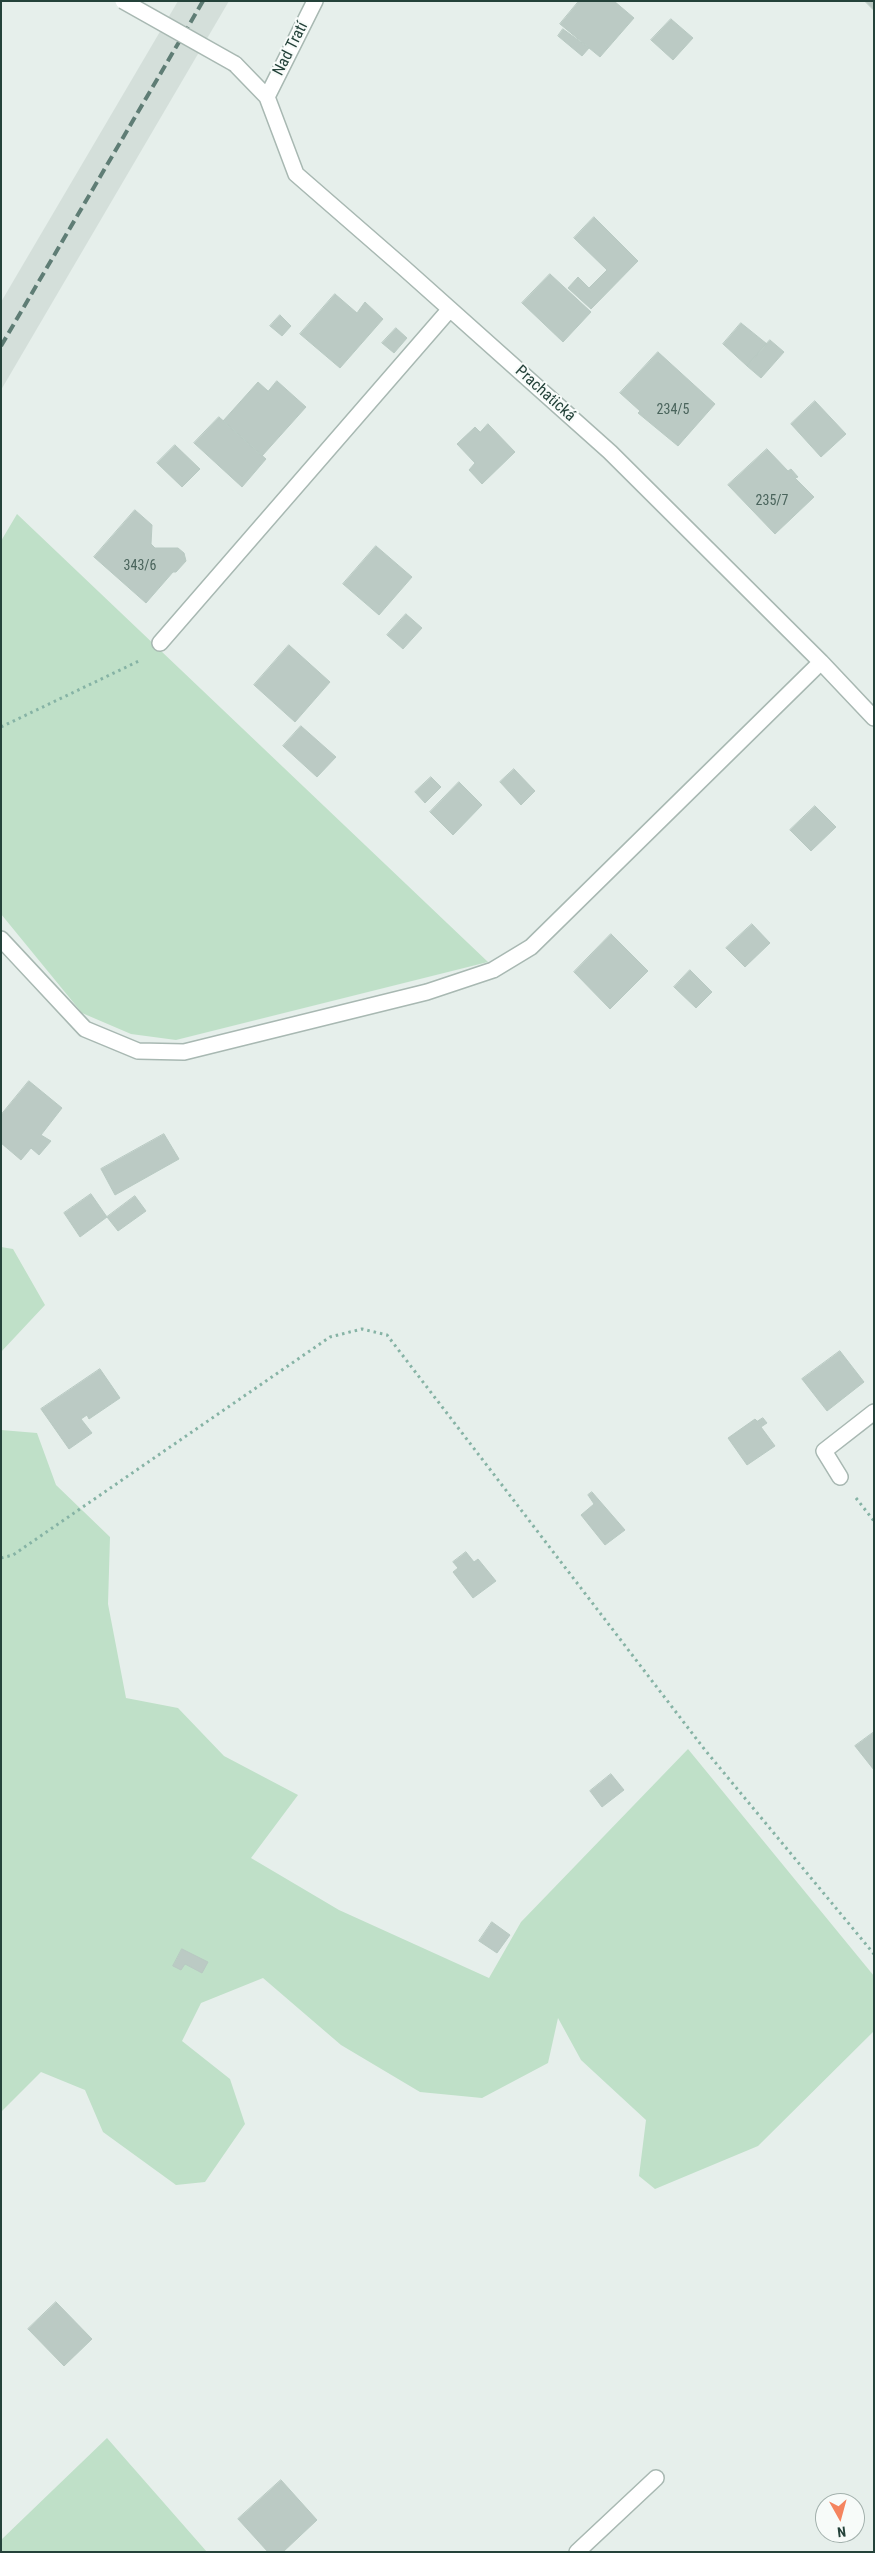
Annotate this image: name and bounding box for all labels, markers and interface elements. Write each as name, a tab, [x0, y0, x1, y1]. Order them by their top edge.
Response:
street label: Nad Tratí	[269, 19, 313, 79]
street label: Prachatická	[511, 362, 579, 426]
house number: 234/5	[657, 402, 689, 418]
house number: 235/7	[756, 493, 788, 509]
house number: 343/6	[124, 558, 156, 574]
north arrow	[815, 2493, 865, 2543]
text: N	[836, 2523, 847, 2540]

